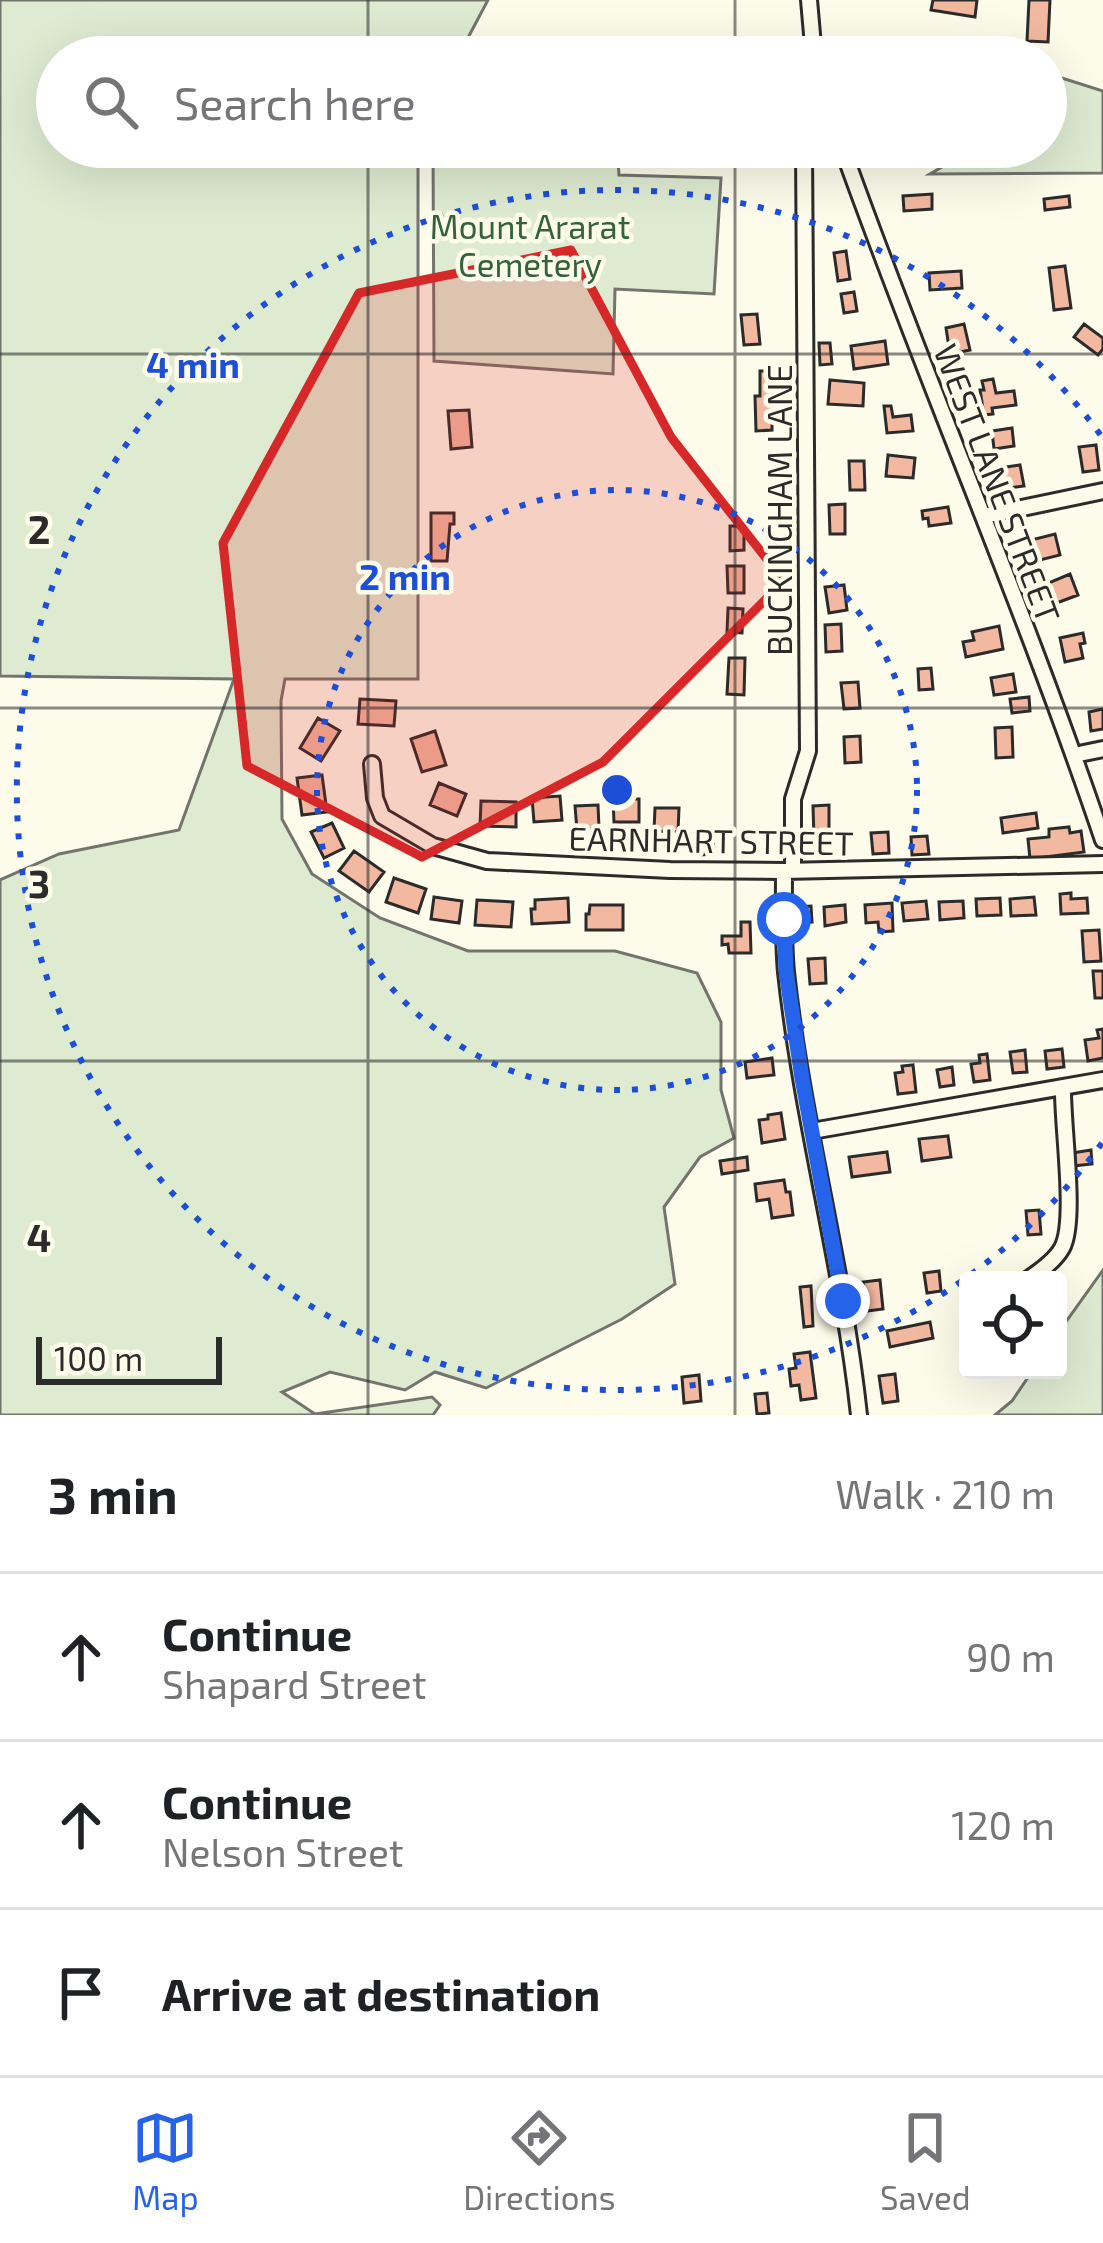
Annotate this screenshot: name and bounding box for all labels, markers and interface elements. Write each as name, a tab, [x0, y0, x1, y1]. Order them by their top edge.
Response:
search box	[36, 36, 1067, 168]
icon: search	[78, 69, 144, 135]
text: Search here	[174, 75, 416, 129]
park label: Mount Ararat Cemetery	[430, 206, 630, 284]
street label: WEST LANE STREET	[926, 338, 1070, 628]
text: 4 min	[146, 342, 240, 385]
street label: BUCKINGHAM LANE	[759, 364, 799, 656]
text: 2	[28, 505, 50, 552]
text: 2 min	[359, 554, 451, 597]
centre of rings	[596, 769, 638, 811]
street label: EARNHART STREET	[568, 818, 854, 862]
text: 3	[28, 859, 50, 906]
route start	[757, 892, 811, 946]
text: 4	[27, 1213, 51, 1260]
map controls	[959, 1271, 1067, 1379]
button: locate	[959, 1271, 1067, 1379]
route end	[816, 1274, 870, 1328]
scale bar	[36, 1331, 222, 1384]
text: 100 m	[54, 1338, 143, 1378]
text: 3 min	[48, 1463, 178, 1524]
text: Walk · 210 m	[836, 1470, 1055, 1517]
text: Continue	[162, 1606, 352, 1660]
icon: ahead	[48, 1624, 114, 1690]
text: 90 m	[966, 1633, 1055, 1680]
text: Shapard Street	[162, 1660, 427, 1707]
text: Continue	[162, 1774, 352, 1828]
icon: ahead	[48, 1792, 114, 1858]
text: 120 m	[951, 1801, 1055, 1848]
text: Nelson Street	[162, 1828, 404, 1875]
icon: arrive	[48, 1960, 114, 2026]
text: Arrive at destination	[162, 1966, 600, 2020]
tab: Map	[132, 2105, 199, 2217]
tab: Directions	[463, 2105, 615, 2217]
tab: Saved	[880, 2105, 971, 2217]

